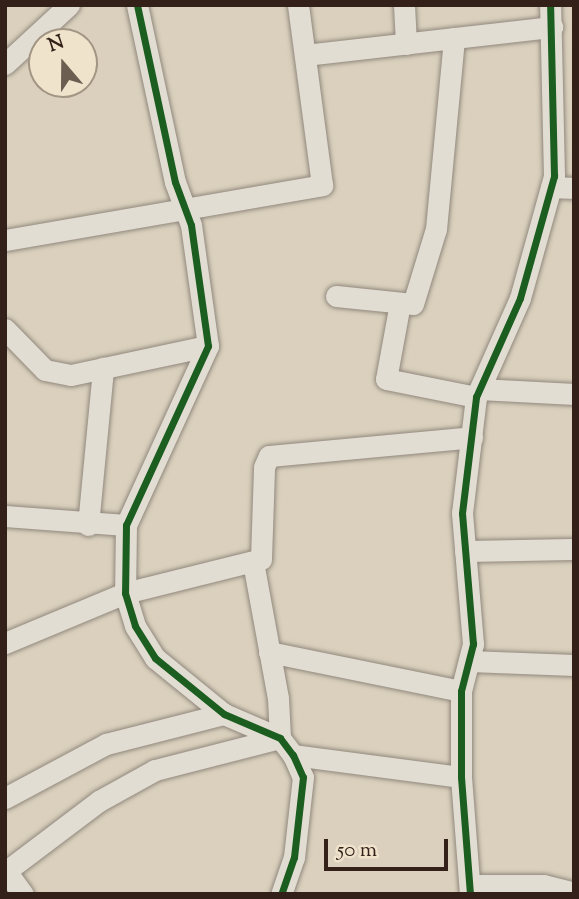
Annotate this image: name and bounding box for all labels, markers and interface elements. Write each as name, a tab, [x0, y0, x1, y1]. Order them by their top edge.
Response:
north arrow	[28, 28, 98, 98]
text: N	[45, 29, 68, 60]
scale bar	[327, 825, 451, 869]
text: 50 m	[337, 836, 377, 866]

